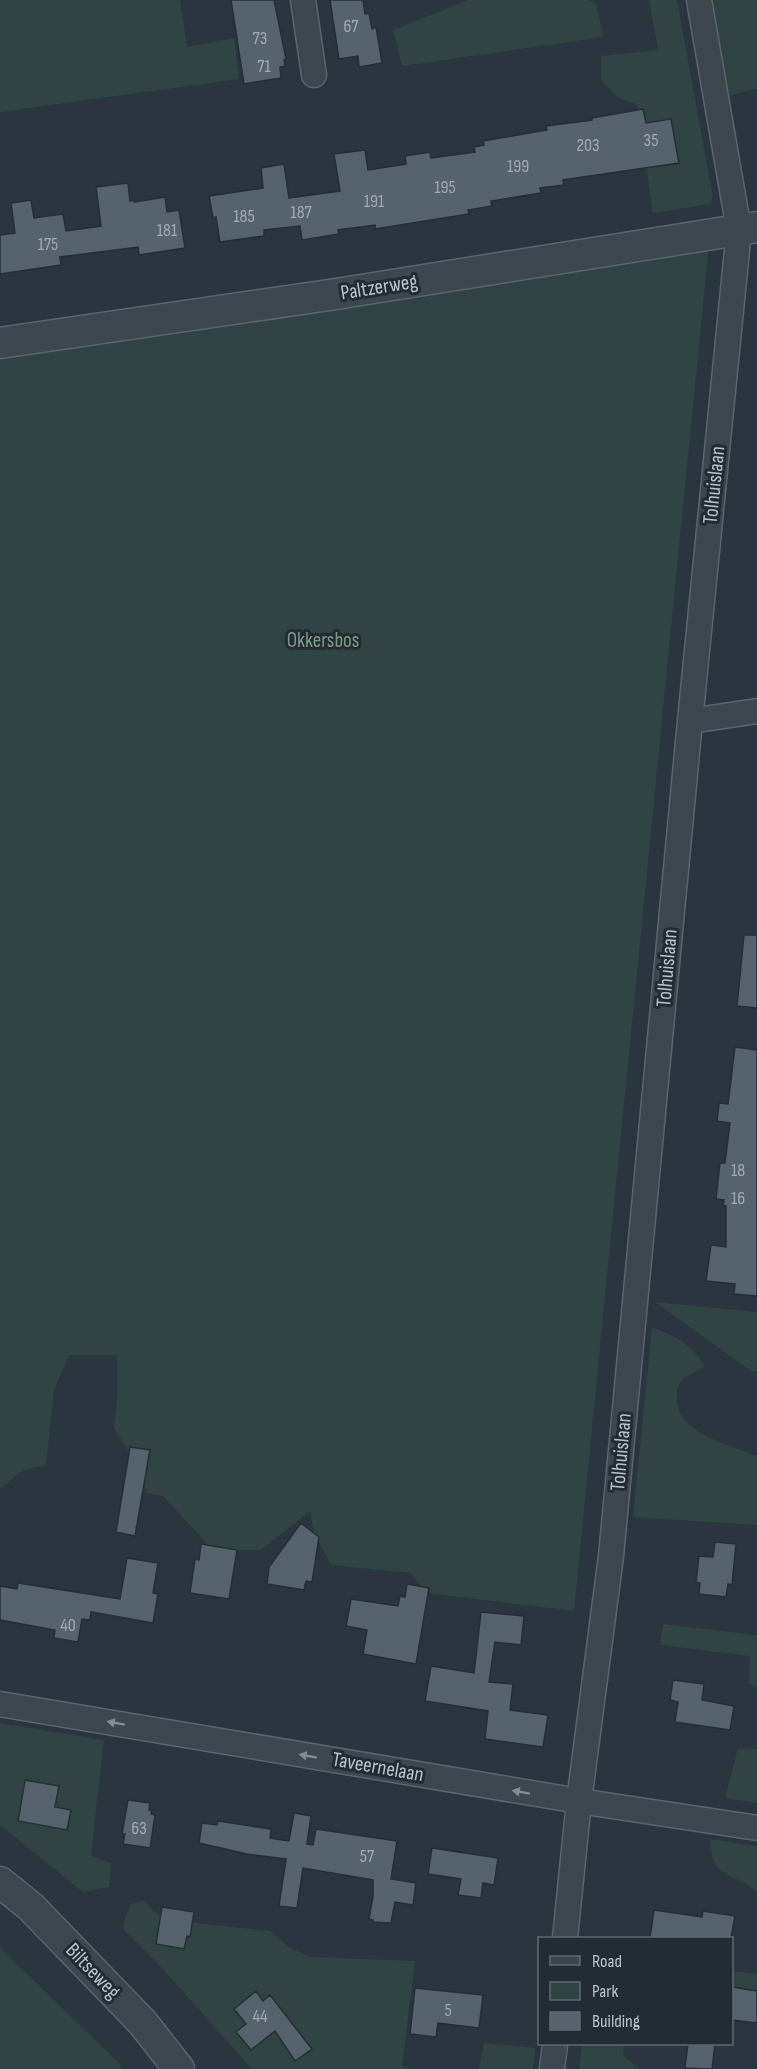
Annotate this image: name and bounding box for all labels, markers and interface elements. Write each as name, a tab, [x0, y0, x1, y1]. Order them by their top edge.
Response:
house number: 67	[343, 16, 359, 37]
house number: 73	[253, 28, 267, 49]
house number: 71	[257, 56, 271, 77]
house number: 35	[644, 130, 658, 151]
house number: 203	[577, 135, 600, 156]
house number: 199	[507, 156, 529, 177]
house number: 195	[434, 177, 456, 198]
house number: 191	[364, 191, 385, 212]
house number: 187	[290, 202, 312, 223]
house number: 185	[233, 206, 255, 227]
house number: 181	[157, 220, 178, 241]
house number: 175	[38, 234, 58, 255]
street label: Paltzerweg	[339, 269, 419, 305]
street label: Tolhuislaan	[697, 445, 731, 525]
park label: Okkersbos	[287, 628, 359, 653]
street label: Tolhuislaan	[651, 928, 683, 1008]
house number: 18	[731, 1160, 745, 1181]
house number: 16	[731, 1188, 745, 1209]
street label: Tolhuislaan	[605, 1412, 637, 1492]
house number: 40	[60, 1615, 76, 1636]
one-way arrow	[106, 1718, 125, 1727]
street label: Taveernelaan	[330, 1747, 426, 1787]
one-way arrow	[298, 1751, 317, 1760]
one-way arrow	[511, 1787, 530, 1796]
house number: 63	[131, 1818, 147, 1839]
house number: 57	[360, 1846, 375, 1867]
legend	[538, 1937, 733, 2045]
street label: Biltseweg	[60, 1938, 126, 2004]
text: Road	[592, 1951, 622, 1972]
text: Park	[592, 1981, 618, 2002]
house number: 5	[444, 2000, 452, 2021]
house number: 44	[252, 2006, 268, 2027]
text: Building	[592, 2011, 640, 2032]

